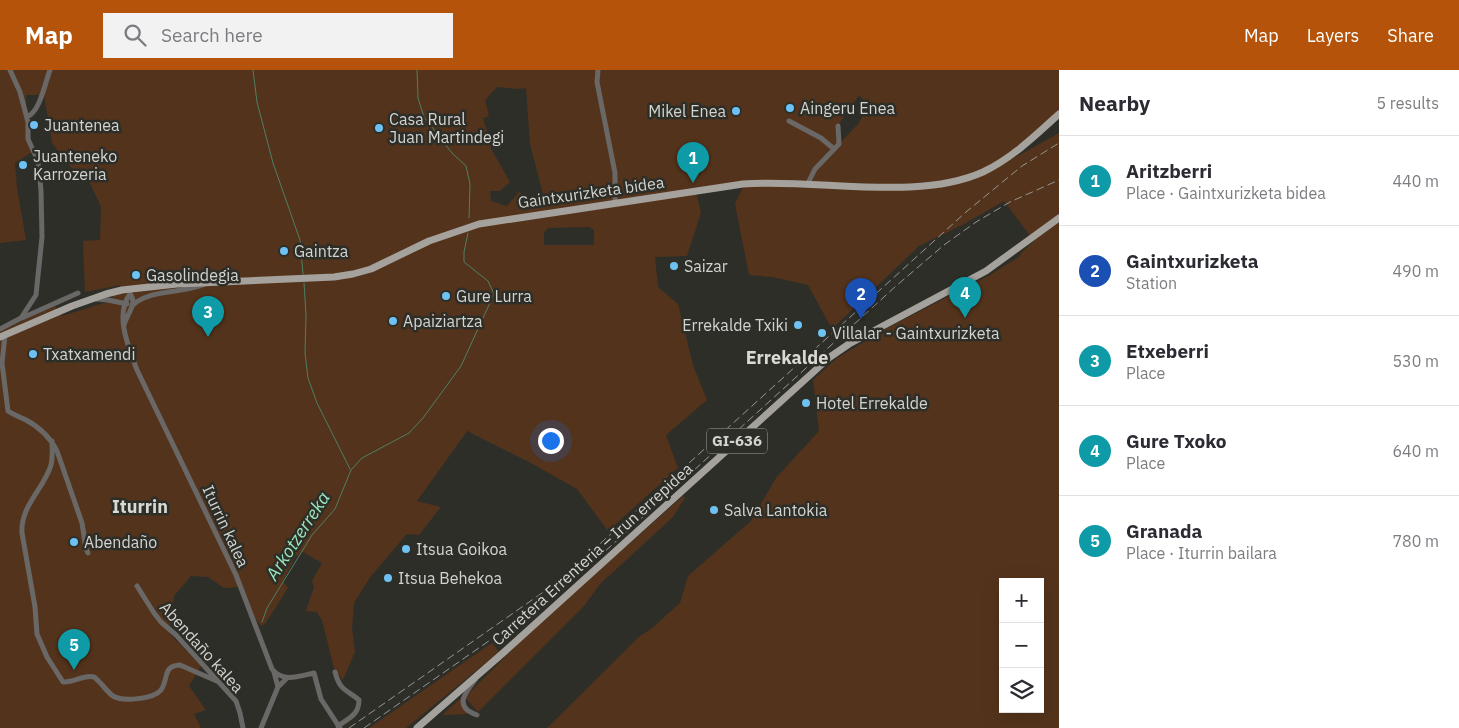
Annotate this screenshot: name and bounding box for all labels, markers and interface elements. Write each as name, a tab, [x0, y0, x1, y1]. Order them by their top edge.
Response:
search box	[103, 13, 453, 58]
text: Map	[25, 19, 73, 51]
icon: search	[121, 21, 149, 49]
text: Search here	[161, 23, 263, 47]
text: Map	[1244, 24, 1279, 47]
text: Layers	[1307, 24, 1359, 47]
text: Share	[1387, 24, 1434, 47]
text: Nearby	[1079, 89, 1150, 117]
text: 5 results	[1376, 93, 1439, 113]
place label: Aingeru Enea	[800, 98, 895, 118]
place label: Mikel Enea	[648, 101, 726, 121]
marker: Aingeru Enea	[784, 102, 796, 114]
marker: Mikel Enea	[730, 105, 742, 117]
place label: Casa Rural Juan Martindegi	[389, 109, 504, 147]
place label: Juantenea	[44, 115, 120, 135]
marker: Juantenea	[28, 119, 40, 131]
marker: Casa Rural Juan Martindegi	[373, 122, 385, 134]
pin: 1	[677, 142, 709, 183]
place label: Juanteneko Karrozeria	[33, 146, 117, 184]
marker: Juanteneko Karrozeria	[17, 159, 29, 171]
text: Aritzberri	[1126, 159, 1212, 183]
text: 1	[1090, 171, 1100, 191]
text: 440 m	[1392, 171, 1439, 191]
street label: Gaintxurizketa bidea	[517, 172, 666, 212]
text: Place · Gaintxurizketa bidea	[1126, 183, 1326, 203]
place label: Gaintza	[294, 241, 349, 261]
marker: Gaintza	[278, 245, 290, 257]
text: Gaintxurizketa	[1126, 249, 1259, 273]
place label: Saizar	[684, 256, 728, 276]
marker: Saizar	[668, 260, 680, 272]
text: 2	[1090, 261, 1100, 281]
text: 490 m	[1392, 261, 1439, 281]
place label: Gasolindegia	[146, 265, 239, 285]
marker: Gasolindegia	[130, 269, 142, 281]
text: Station	[1126, 273, 1177, 293]
pin: 4	[949, 277, 981, 318]
pin: 2	[845, 278, 877, 319]
place label: Gure Lurra	[456, 286, 532, 306]
marker: Gure Lurra	[440, 290, 452, 302]
pin: 3	[192, 296, 224, 337]
place label: Apaiziartza	[403, 311, 483, 331]
marker: Apaiziartza	[387, 315, 399, 327]
place label: Errekalde Txiki	[682, 315, 788, 335]
marker: Errekalde Txiki	[792, 319, 804, 331]
place label: Villalar - Gaintxurizketa	[832, 323, 1000, 343]
marker: Villalar - Gaintxurizketa	[816, 327, 828, 339]
text: Etxeberri	[1126, 339, 1209, 363]
place label: Txatxamendi	[43, 344, 135, 364]
district label: Errekalde	[746, 346, 828, 369]
marker: Txatxamendi	[27, 348, 39, 360]
text: 3	[1090, 351, 1100, 371]
text: 530 m	[1392, 351, 1439, 371]
text: Place	[1126, 363, 1165, 383]
place label: Hotel Errekalde	[816, 393, 928, 413]
marker: Hotel Errekalde	[800, 397, 812, 409]
your location	[538, 428, 564, 454]
road number: GI-636	[707, 428, 767, 454]
text: Gure Txoko	[1126, 429, 1226, 453]
text: 4	[1090, 441, 1100, 461]
text: 640 m	[1392, 441, 1439, 461]
text: Place	[1126, 453, 1165, 473]
street label: Carretera Errenteria – Irun errepidea	[487, 458, 697, 650]
street label: Iturrin kalea	[198, 482, 254, 571]
water label: Arkotzerreka	[260, 487, 335, 585]
district label: Iturrin	[112, 495, 168, 518]
place label: Salva Lantokia	[724, 500, 828, 520]
marker: Salva Lantokia	[708, 504, 720, 516]
text: Granada	[1126, 519, 1202, 543]
text: 5	[1090, 531, 1100, 551]
text: 780 m	[1392, 531, 1439, 551]
place label: Abendaño	[84, 532, 157, 552]
marker: Abendaño	[68, 536, 80, 548]
place label: Itsua Goikoa	[416, 539, 507, 559]
marker: Itsua Goikoa	[400, 543, 412, 555]
text: Place · Iturrin bailara	[1126, 543, 1277, 563]
place label: Itsua Behekoa	[398, 568, 502, 588]
marker: Itsua Behekoa	[382, 572, 394, 584]
map controls	[999, 578, 1044, 713]
button: +	[999, 578, 1044, 623]
street label: Abendaño kalea	[156, 597, 248, 697]
button: −	[999, 623, 1044, 668]
pin: 5	[58, 629, 90, 670]
button: layers	[999, 668, 1044, 713]

